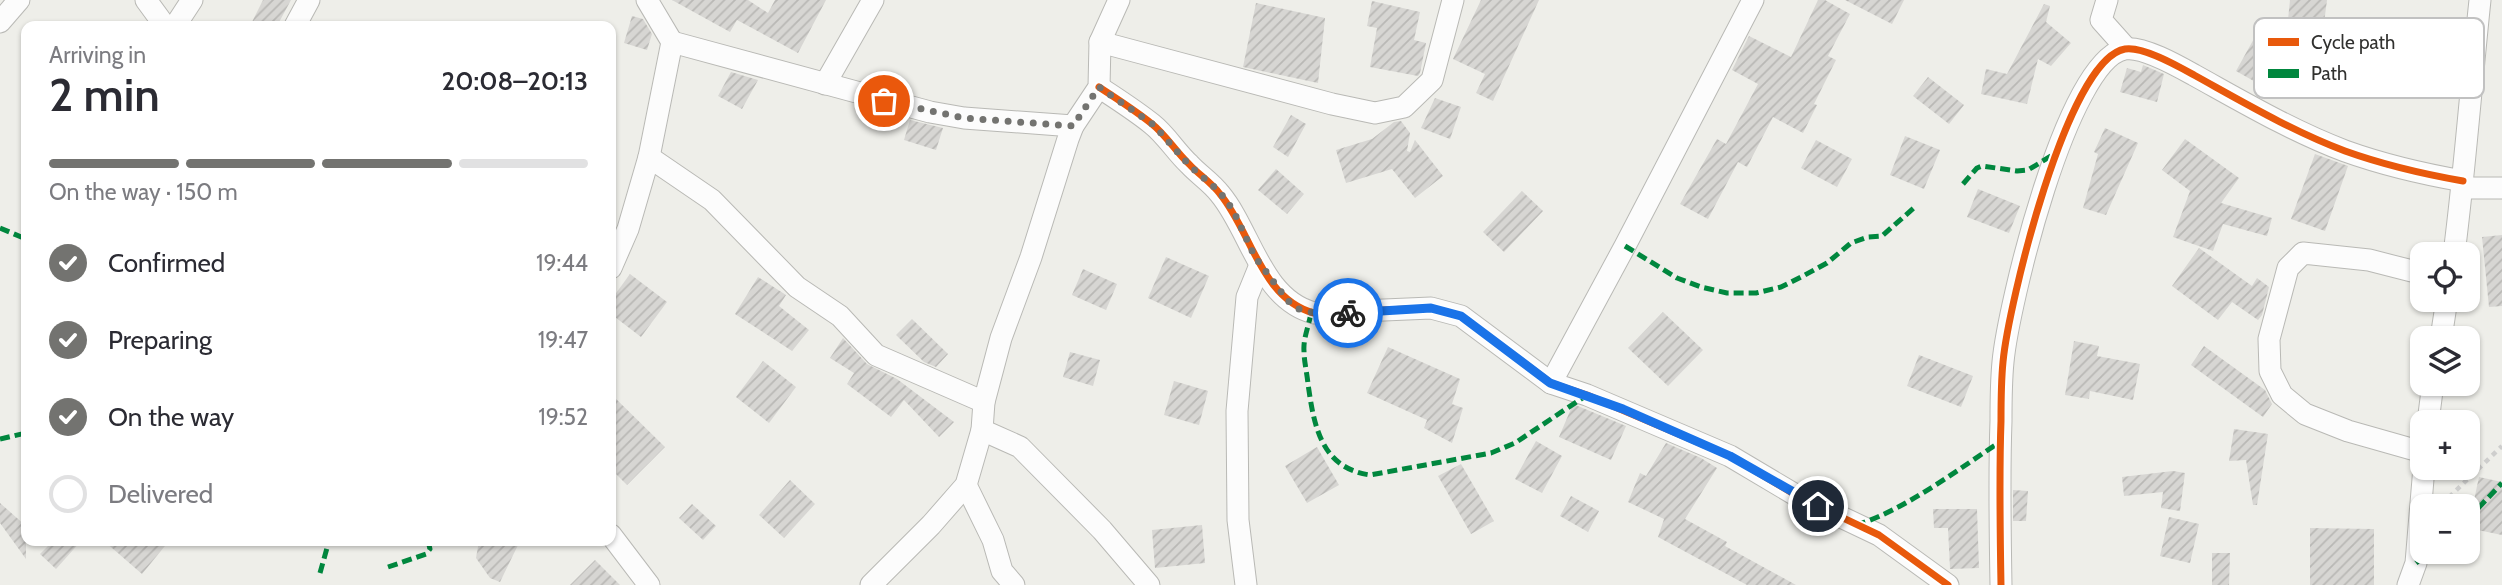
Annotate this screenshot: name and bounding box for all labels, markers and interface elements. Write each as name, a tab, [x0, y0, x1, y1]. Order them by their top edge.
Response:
legend	[2254, 18, 2484, 98]
text: Cycle path	[2311, 31, 2395, 54]
text: Arriving in	[49, 41, 146, 69]
text: Path	[2311, 62, 2347, 85]
text: 20:08–20:13	[442, 65, 588, 97]
text: 2 min	[49, 67, 160, 123]
pin	[854, 71, 914, 131]
icon: bag	[865, 82, 903, 120]
text: On the way · 150 m	[49, 178, 238, 206]
map controls	[2410, 242, 2480, 564]
button: locate	[2410, 242, 2480, 312]
icon: check	[49, 244, 87, 282]
text: Confirmed	[108, 247, 225, 279]
text: 19:44	[536, 249, 588, 277]
courier	[1313, 278, 1383, 348]
icon: bike	[1329, 294, 1367, 332]
icon: check	[49, 321, 87, 359]
text: Preparing	[108, 324, 212, 356]
text: 19:47	[538, 326, 588, 354]
button: layers	[2410, 326, 2480, 396]
icon: check	[49, 398, 87, 436]
text: On the way	[108, 401, 234, 433]
text: 19:52	[538, 403, 588, 431]
button: +	[2410, 410, 2480, 480]
pin	[1788, 476, 1848, 536]
text: Delivered	[108, 478, 213, 510]
icon: home	[1799, 487, 1837, 525]
button: −	[2410, 494, 2480, 564]

